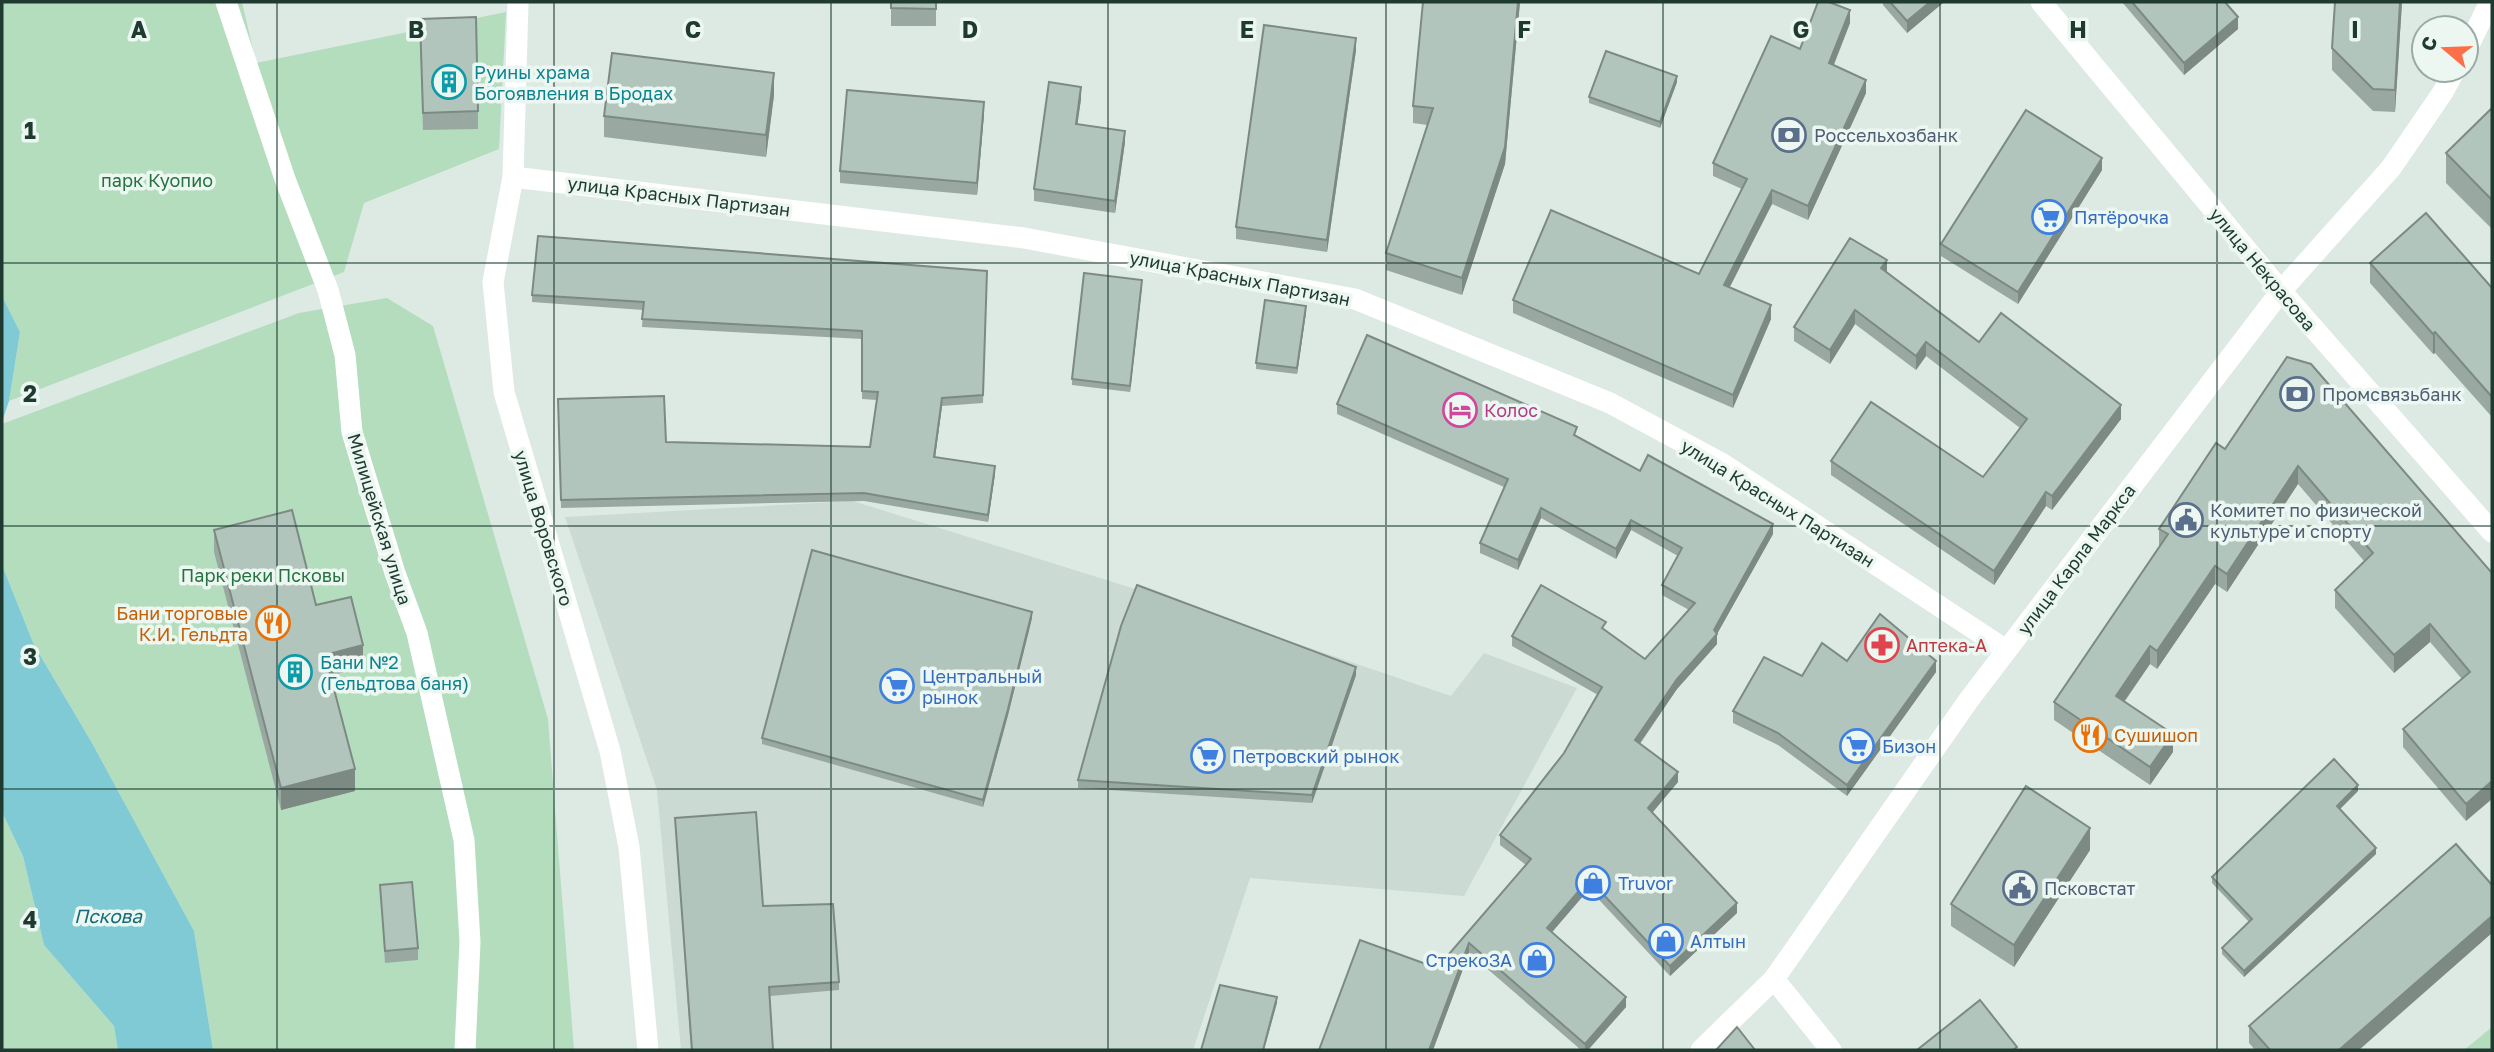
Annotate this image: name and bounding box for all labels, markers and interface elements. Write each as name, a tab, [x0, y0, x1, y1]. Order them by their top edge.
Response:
north arrow	[2410, 14, 2480, 84]
text: A	[131, 15, 148, 43]
text: B	[408, 15, 424, 43]
text: C	[685, 15, 701, 43]
text: D	[962, 15, 978, 43]
text: E	[1240, 15, 1254, 43]
text: F	[1517, 15, 1531, 43]
text: G	[1793, 15, 1809, 43]
text: H	[2069, 15, 2087, 43]
text: I	[2351, 15, 2359, 43]
text: С	[2415, 33, 2442, 53]
place label: Руины храма Богоявления в Бродах	[474, 61, 673, 104]
building icon: Руины храма Богоявления в Бродах	[430, 63, 468, 101]
text: 1	[24, 116, 36, 144]
bank icon: Россельхозбанк	[1770, 116, 1808, 154]
place label: Россельхозбанк	[1814, 124, 1958, 146]
park label: парк Куопио	[101, 169, 213, 191]
street label: улица Красных Партизан	[566, 171, 792, 221]
supermarket icon: Пятёрочка	[2030, 198, 2068, 236]
street label: улица Некрасова	[2205, 203, 2321, 335]
place label: Пятёрочка	[2074, 206, 2169, 228]
street label: улица Красных Партизан	[1128, 246, 1352, 310]
bank icon: Промсвязьбанк	[2278, 375, 2316, 413]
text: 2	[23, 379, 37, 407]
place label: Промсвязьбанк	[2322, 383, 2462, 405]
hotel icon: Колос	[1441, 391, 1479, 429]
place label: Колос	[1484, 399, 1538, 421]
street label: Милицейская улица	[343, 431, 417, 607]
street label: улица Красных Партизан	[1677, 434, 1879, 572]
street label: улица Воровского	[510, 447, 578, 609]
street label: улица Карла Маркса	[2012, 479, 2140, 639]
place label: Комитет по физической культуре и спорту	[2210, 499, 2422, 542]
public building icon: Комитет по физической культуре и спорту	[2167, 501, 2205, 539]
park label: Парк реки Псковы	[181, 564, 345, 586]
place label: Бани торговые К.И. Гельдта	[116, 602, 248, 645]
restaurant icon: Бани торговые К.И. Гельдта	[254, 604, 292, 642]
pharmacy icon: Аптека-А	[1863, 626, 1901, 664]
place label: Аптека-А	[1906, 634, 1987, 656]
text: 3	[23, 642, 37, 670]
place label: Бани №2 (Гельдтова баня)	[320, 651, 469, 694]
building icon: Бани №2 (Гельдтова баня)	[276, 653, 314, 691]
place label: Центральный рынок	[922, 665, 1042, 708]
supermarket icon: Центральный рынок	[878, 667, 916, 705]
restaurant icon: Сушишоп	[2071, 716, 2109, 754]
place label: Сушишоп	[2114, 724, 2198, 746]
supermarket icon: Бизон	[1838, 727, 1876, 765]
place label: Бизон	[1882, 735, 1936, 757]
supermarket icon: Петровский рынок	[1189, 737, 1227, 775]
place label: Петровский рынок	[1232, 745, 1400, 767]
shop icon: Truvor	[1574, 864, 1612, 902]
public building icon: Псковстат	[2001, 869, 2039, 907]
place label: Truvor	[1618, 872, 1673, 894]
place label: Псковстат	[2044, 877, 2136, 899]
water label: Пскова	[74, 904, 143, 927]
text: 4	[23, 905, 37, 933]
shop icon: Алтын	[1647, 922, 1685, 960]
place label: Алтын	[1690, 930, 1746, 952]
shop icon: СтрекоЗА	[1518, 941, 1556, 979]
place label: СтрекоЗА	[1425, 949, 1512, 971]

